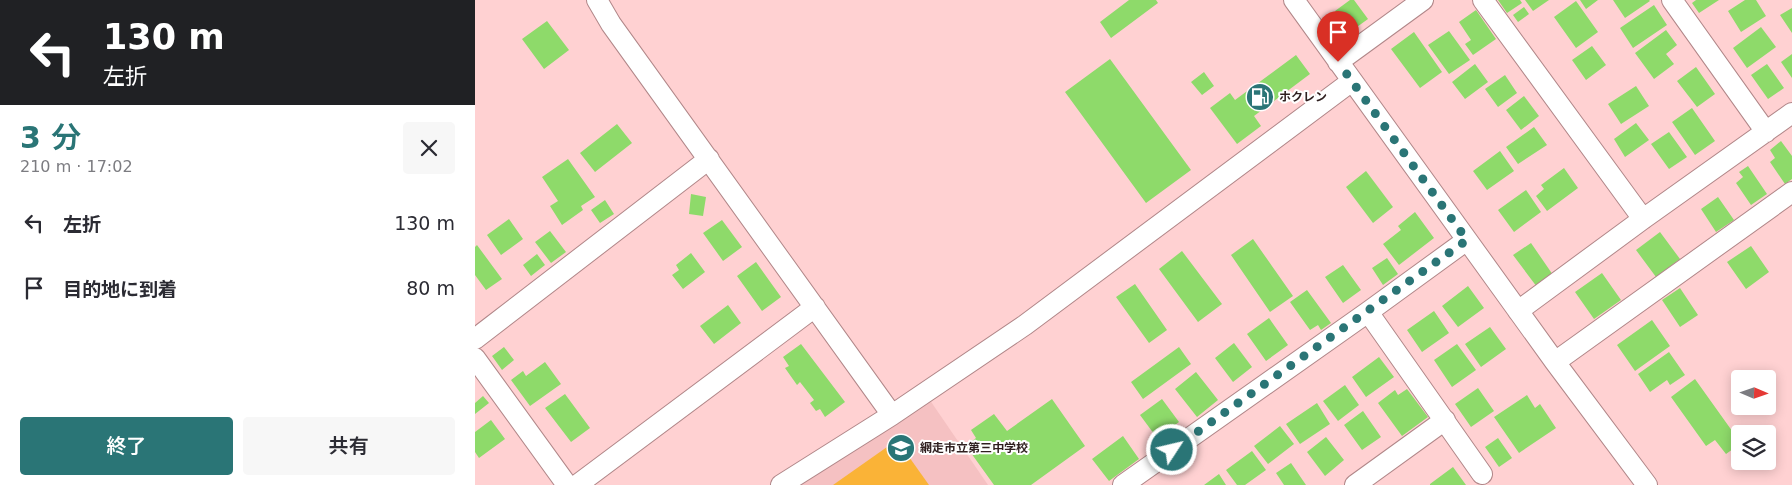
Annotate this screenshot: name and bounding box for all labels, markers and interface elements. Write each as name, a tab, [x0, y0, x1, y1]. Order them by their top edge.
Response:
pin	[1317, 11, 1359, 62]
text: 130 m	[103, 17, 225, 57]
icon: arrive	[1324, 18, 1352, 46]
icon: left	[20, 20, 85, 85]
text: 左折	[103, 64, 147, 89]
fuel station icon: ホクレン	[1245, 82, 1275, 112]
place label: ホクレン	[1279, 90, 1327, 104]
text: 3 分	[20, 120, 81, 155]
button: close	[403, 122, 455, 174]
text: 210 m · 17:02	[20, 157, 133, 176]
icon: left	[20, 209, 48, 237]
text: 130 m	[394, 212, 455, 234]
text: 左折	[63, 213, 101, 235]
icon: arrive	[20, 274, 48, 302]
text: 80 m	[406, 277, 455, 299]
text: 目的地に到着	[63, 278, 177, 300]
north arrow	[1731, 370, 1776, 415]
map controls	[1731, 370, 1776, 470]
button: 終了	[20, 417, 233, 475]
button: 共有	[243, 417, 455, 475]
position arrow	[1145, 423, 1197, 475]
button: layers	[1731, 425, 1776, 470]
school or university icon: 網走市立第三中学校	[886, 433, 916, 463]
place label: 網走市立第三中学校	[920, 441, 1028, 455]

